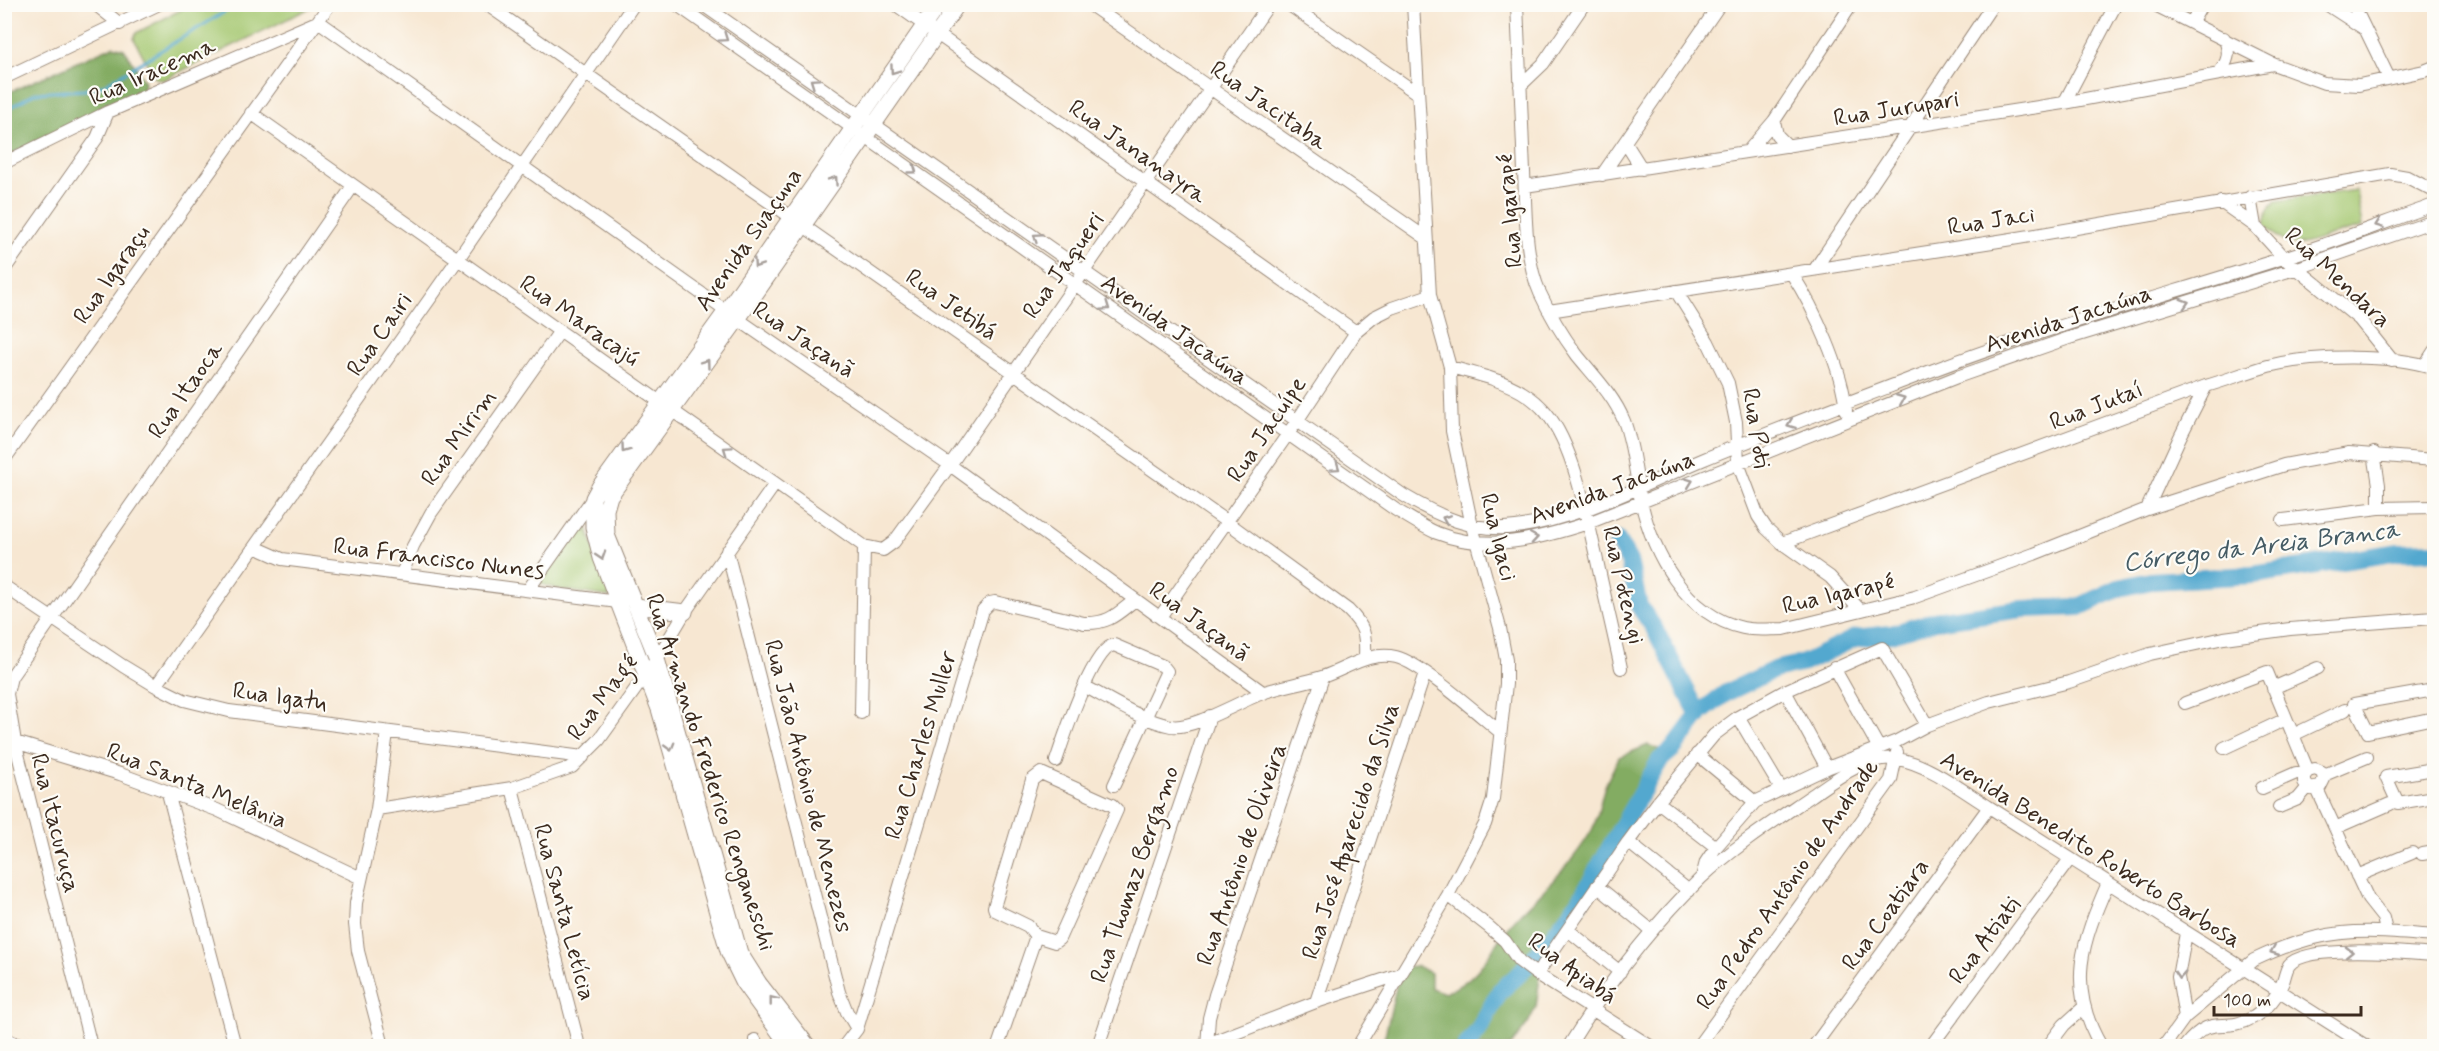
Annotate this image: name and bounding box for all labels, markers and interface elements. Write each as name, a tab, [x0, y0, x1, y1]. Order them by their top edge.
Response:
street label: Rua Iracema	[85, 31, 221, 114]
one-way arrow	[718, 31, 729, 42]
street label: Rua Jacitaba	[1203, 54, 1333, 158]
one-way arrow	[890, 64, 901, 75]
one-way arrow	[810, 78, 821, 89]
street label: Rua Jurupari	[1831, 84, 1961, 135]
street label: Rua Jananayra	[1062, 93, 1213, 212]
street label: Rua Igarapé	[1490, 152, 1531, 269]
street label: Avenida Suaçuna	[688, 162, 810, 318]
one-way arrow	[907, 162, 918, 173]
one-way arrow	[827, 176, 838, 187]
street label: Rua Jaci	[1945, 199, 2037, 244]
street label: Rua Jaqueri	[1016, 206, 1112, 325]
one-way arrow	[2374, 217, 2385, 230]
street label: Rua Igaraçu	[67, 219, 158, 331]
street label: Rua Mendara	[2277, 221, 2397, 336]
one-way arrow	[1032, 233, 1043, 244]
one-way arrow	[754, 258, 765, 269]
street label: Rua Jetibá	[899, 262, 1003, 348]
street label: Rua Maracajú	[513, 268, 645, 374]
street label: Avenida Jacaúna	[1094, 268, 1254, 393]
street label: Avenida Jacaúna	[1981, 278, 2156, 361]
street label: Rua Cairi	[340, 287, 420, 383]
street label: Rua Jaçanã	[746, 294, 861, 386]
one-way arrow	[2179, 297, 2190, 310]
one-way arrow	[1100, 300, 1111, 311]
street label: Rua Itaoca	[142, 336, 231, 445]
one-way arrow	[698, 359, 709, 370]
street label: Rua Jacuípe	[1220, 371, 1314, 489]
street label: Rua Jutaí	[2045, 374, 2148, 438]
street label: Rua Mirim	[415, 383, 504, 492]
street label: Rua Poti	[1734, 386, 1777, 470]
one-way arrow	[1895, 394, 1906, 406]
one-way arrow	[1786, 417, 1797, 430]
one-way arrow	[621, 443, 632, 454]
street label: Avenida Jacaúna	[1526, 444, 1699, 533]
one-way arrow	[723, 446, 734, 457]
one-way arrow	[1329, 460, 1340, 471]
one-way arrow	[1683, 477, 1694, 489]
street label: Rua Igaci	[1472, 490, 1523, 585]
water label: Córrego da Areia Branca	[2121, 513, 2403, 583]
one-way arrow	[1442, 514, 1453, 526]
street label: Rua Potengi	[1594, 523, 1651, 648]
street label: Rua Francisco Nunes	[331, 531, 546, 588]
one-way arrow	[1528, 532, 1538, 545]
one-way arrow	[594, 550, 606, 561]
street label: Rua Igarapé	[1779, 566, 1898, 622]
street label: Rua Jaçanã	[1142, 575, 1256, 669]
street label: Rua Armando Frederico Renganeschi	[635, 590, 782, 956]
street label: Rua João Antônio de Menezes	[756, 637, 859, 936]
street label: Rua Charles Muller	[878, 647, 965, 843]
street label: Rua Magé	[561, 648, 648, 749]
street label: Rua Igatu	[231, 676, 329, 719]
street label: Rua José Aparecido da Silva	[1295, 699, 1410, 964]
street label: Rua Santa Melânia	[102, 736, 291, 837]
street label: Rua Antônio de Oliveira	[1190, 739, 1295, 970]
one-way arrow	[663, 741, 675, 752]
street label: Avenida Benedito Roberto Barbosa	[1934, 745, 2246, 956]
street label: Rua Itacuruça	[22, 751, 87, 896]
street label: Rua Pedro Antônio de Andrade	[1690, 753, 1887, 1016]
street label: Rua Thomaz Bergamo	[1084, 762, 1190, 988]
street label: Rua Santa Letícia	[525, 821, 602, 1004]
street label: Rua Coatiara	[1835, 853, 1937, 977]
street label: Rua Atiati	[1942, 891, 2028, 991]
street label: Rua Apiabá	[1519, 926, 1623, 1015]
one-way arrow	[2270, 944, 2280, 957]
one-way arrow	[2344, 946, 2353, 958]
one-way arrow	[2173, 971, 2186, 980]
scale bar	[2214, 979, 2361, 1017]
text: 100 m	[2223, 989, 2271, 1013]
one-way arrow	[769, 996, 780, 1007]

